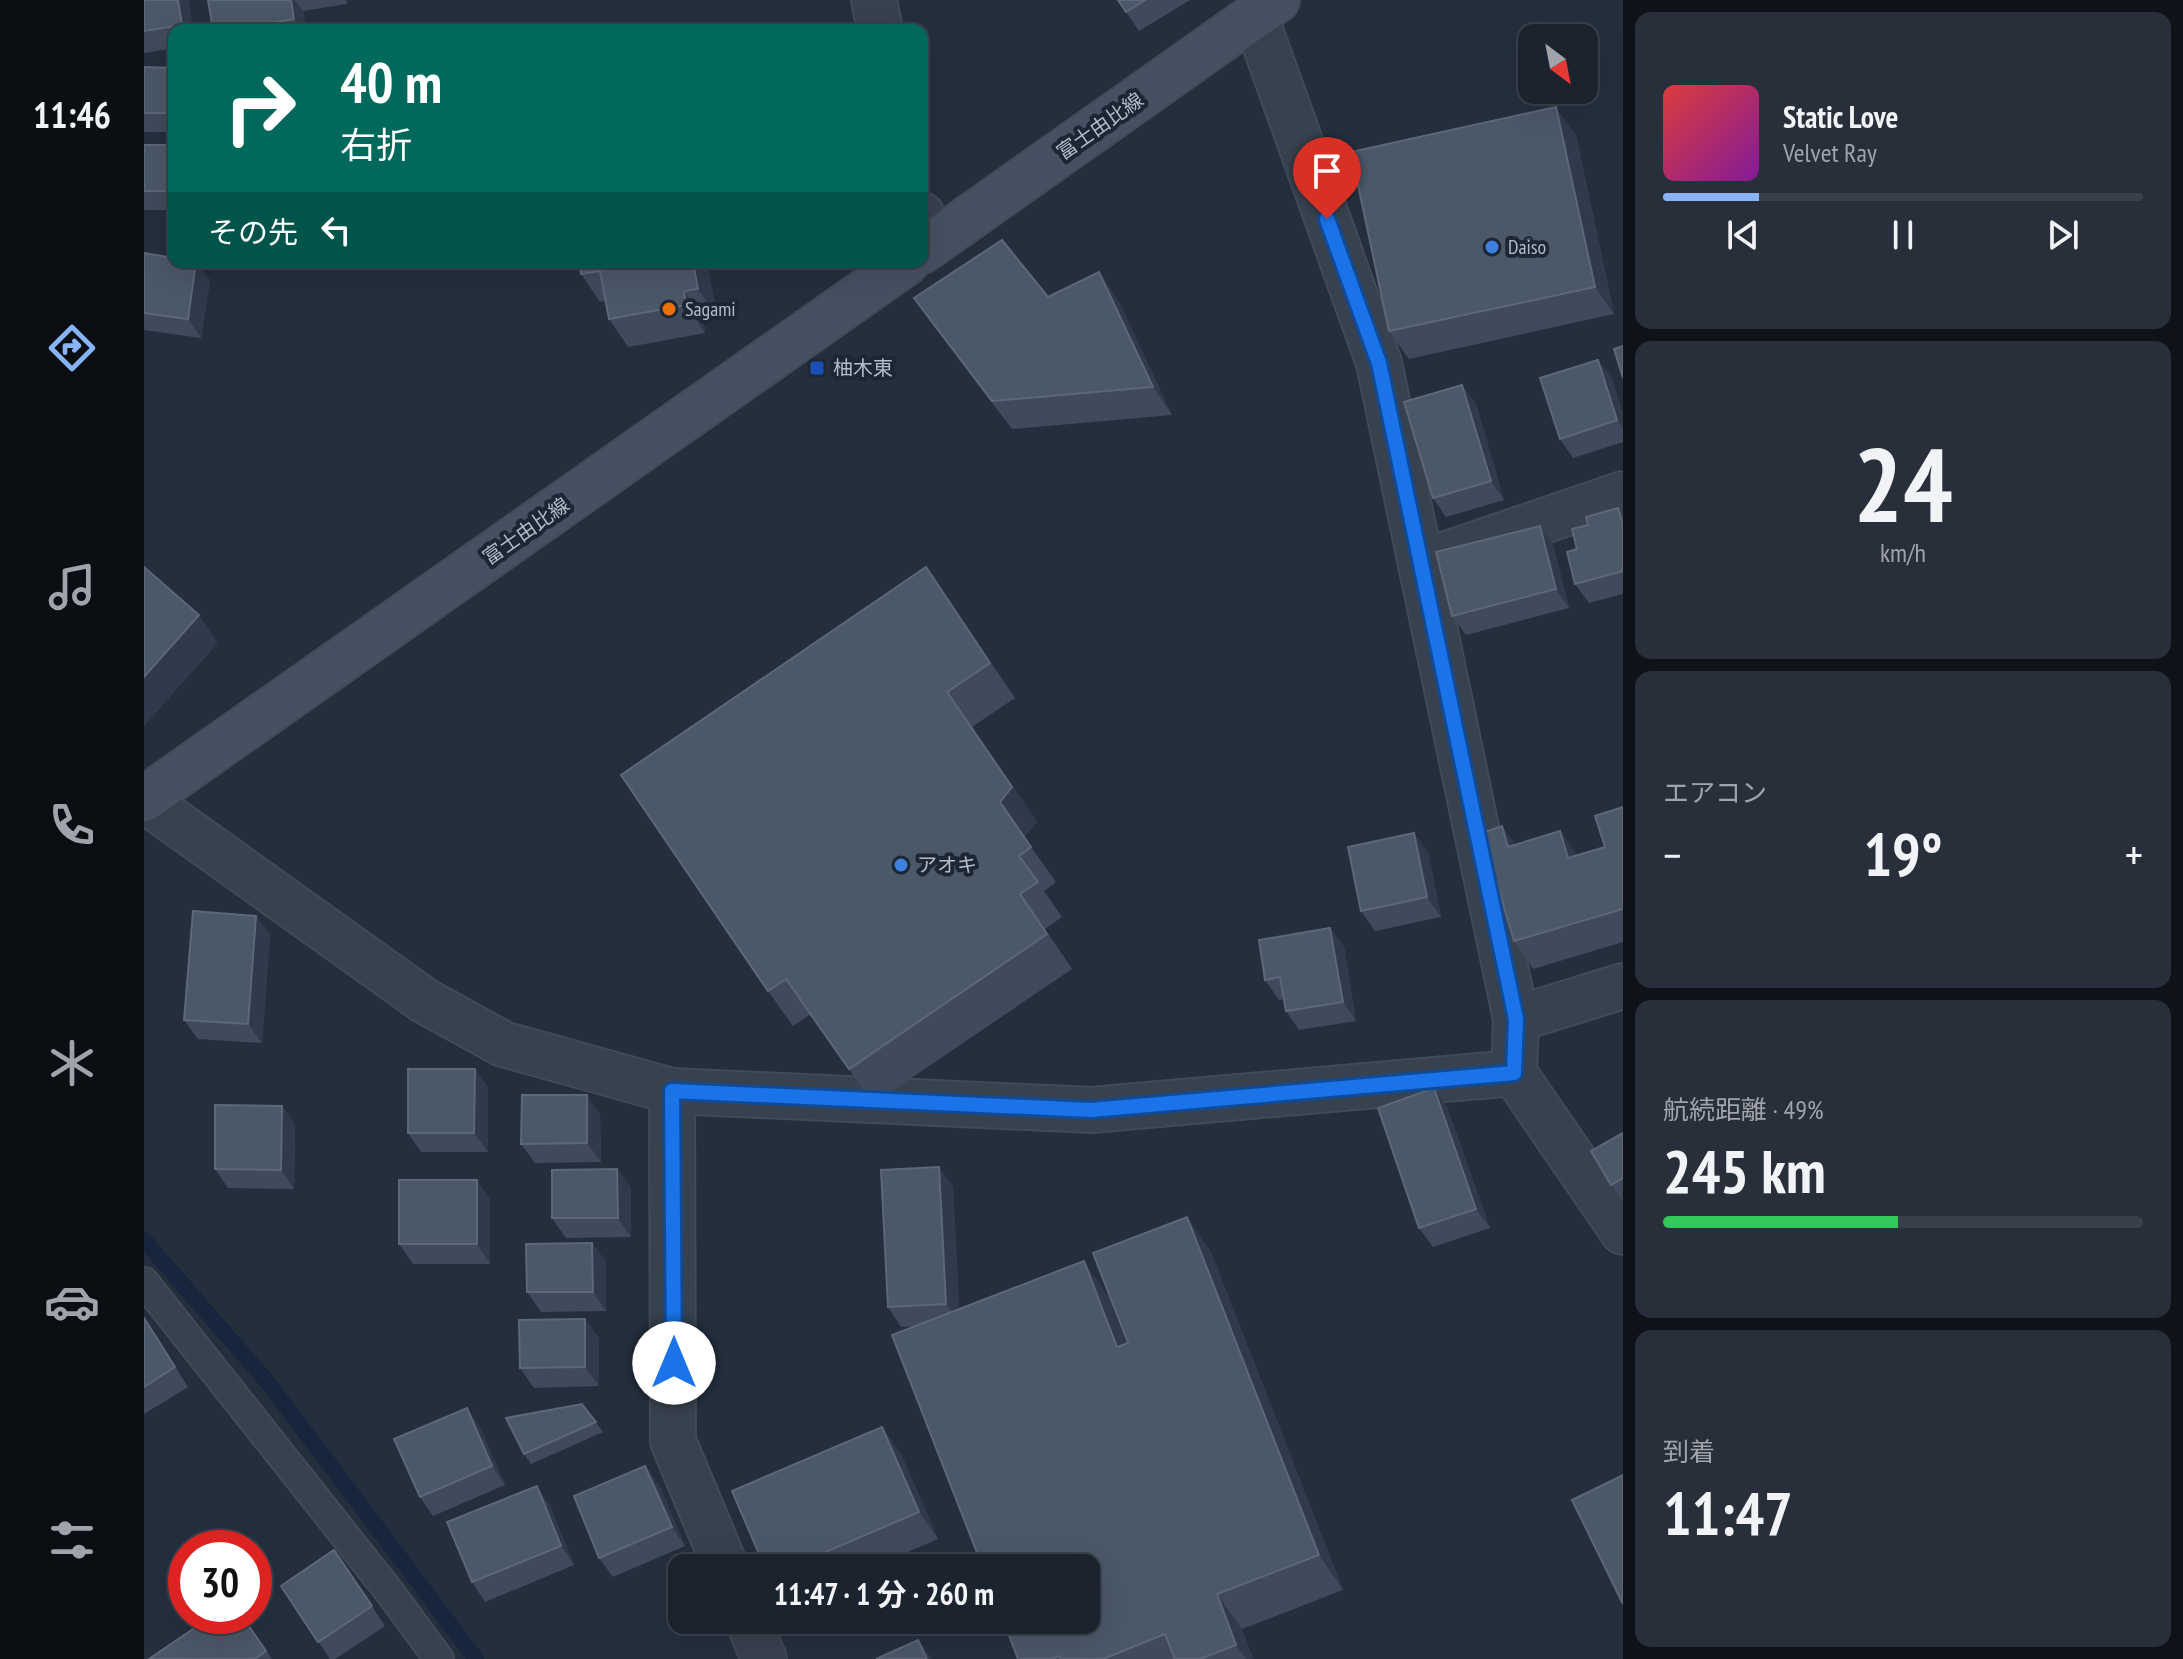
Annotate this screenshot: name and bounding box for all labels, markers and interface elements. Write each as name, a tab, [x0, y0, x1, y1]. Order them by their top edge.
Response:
north arrow	[1518, 24, 1598, 104]
map controls	[1518, 24, 1598, 104]
text: 40 m	[340, 46, 442, 118]
icon: right	[208, 56, 312, 160]
street label: 富士由比線	[1052, 87, 1148, 165]
text: 11:46	[33, 91, 111, 138]
text: Static Love	[1783, 97, 1898, 136]
text: 右折	[340, 121, 412, 168]
text: Velvet Ray	[1783, 136, 1877, 169]
pin	[1293, 137, 1361, 219]
icon: arrive	[1305, 149, 1349, 193]
icon: left	[314, 208, 358, 252]
text: その先	[208, 212, 298, 251]
icon: previous	[1721, 213, 1765, 257]
icon: pause	[1881, 213, 1925, 257]
icon: next	[2041, 213, 2085, 257]
place label: Daiso	[1508, 234, 1546, 260]
marker: Daiso	[1483, 238, 1501, 256]
place label: Sagami	[685, 296, 736, 322]
marker: Sagami	[660, 300, 678, 318]
icon: directions	[44, 320, 100, 376]
place label: 柚木東	[833, 355, 893, 381]
marker: 柚木東	[808, 359, 826, 377]
text: 24	[1853, 416, 1953, 551]
street label: 富士由比線	[478, 492, 574, 570]
text: km/h	[1880, 536, 1926, 569]
icon: music	[44, 559, 100, 615]
text: エアコン	[1663, 776, 1767, 809]
icon: phone	[44, 797, 100, 853]
text: 19°	[1863, 815, 1943, 893]
text: −	[1663, 826, 1681, 883]
text: +	[2125, 826, 2143, 883]
place label: アオキ	[917, 852, 977, 878]
marker: アオキ	[892, 856, 910, 874]
icon: climate	[44, 1035, 100, 1091]
text: 航続距離 · 49%	[1663, 1093, 1824, 1126]
text: 245 km	[1663, 1132, 1826, 1210]
icon: car	[44, 1274, 100, 1330]
position arrow	[632, 1321, 716, 1405]
text: 到着	[1663, 1435, 1715, 1468]
text: 11:47	[1663, 1474, 1793, 1552]
icon: filters	[44, 1512, 100, 1568]
speed limit sign: 30	[168, 1530, 272, 1634]
text: 11:47 · 1 分 · 260 m	[774, 1574, 994, 1613]

